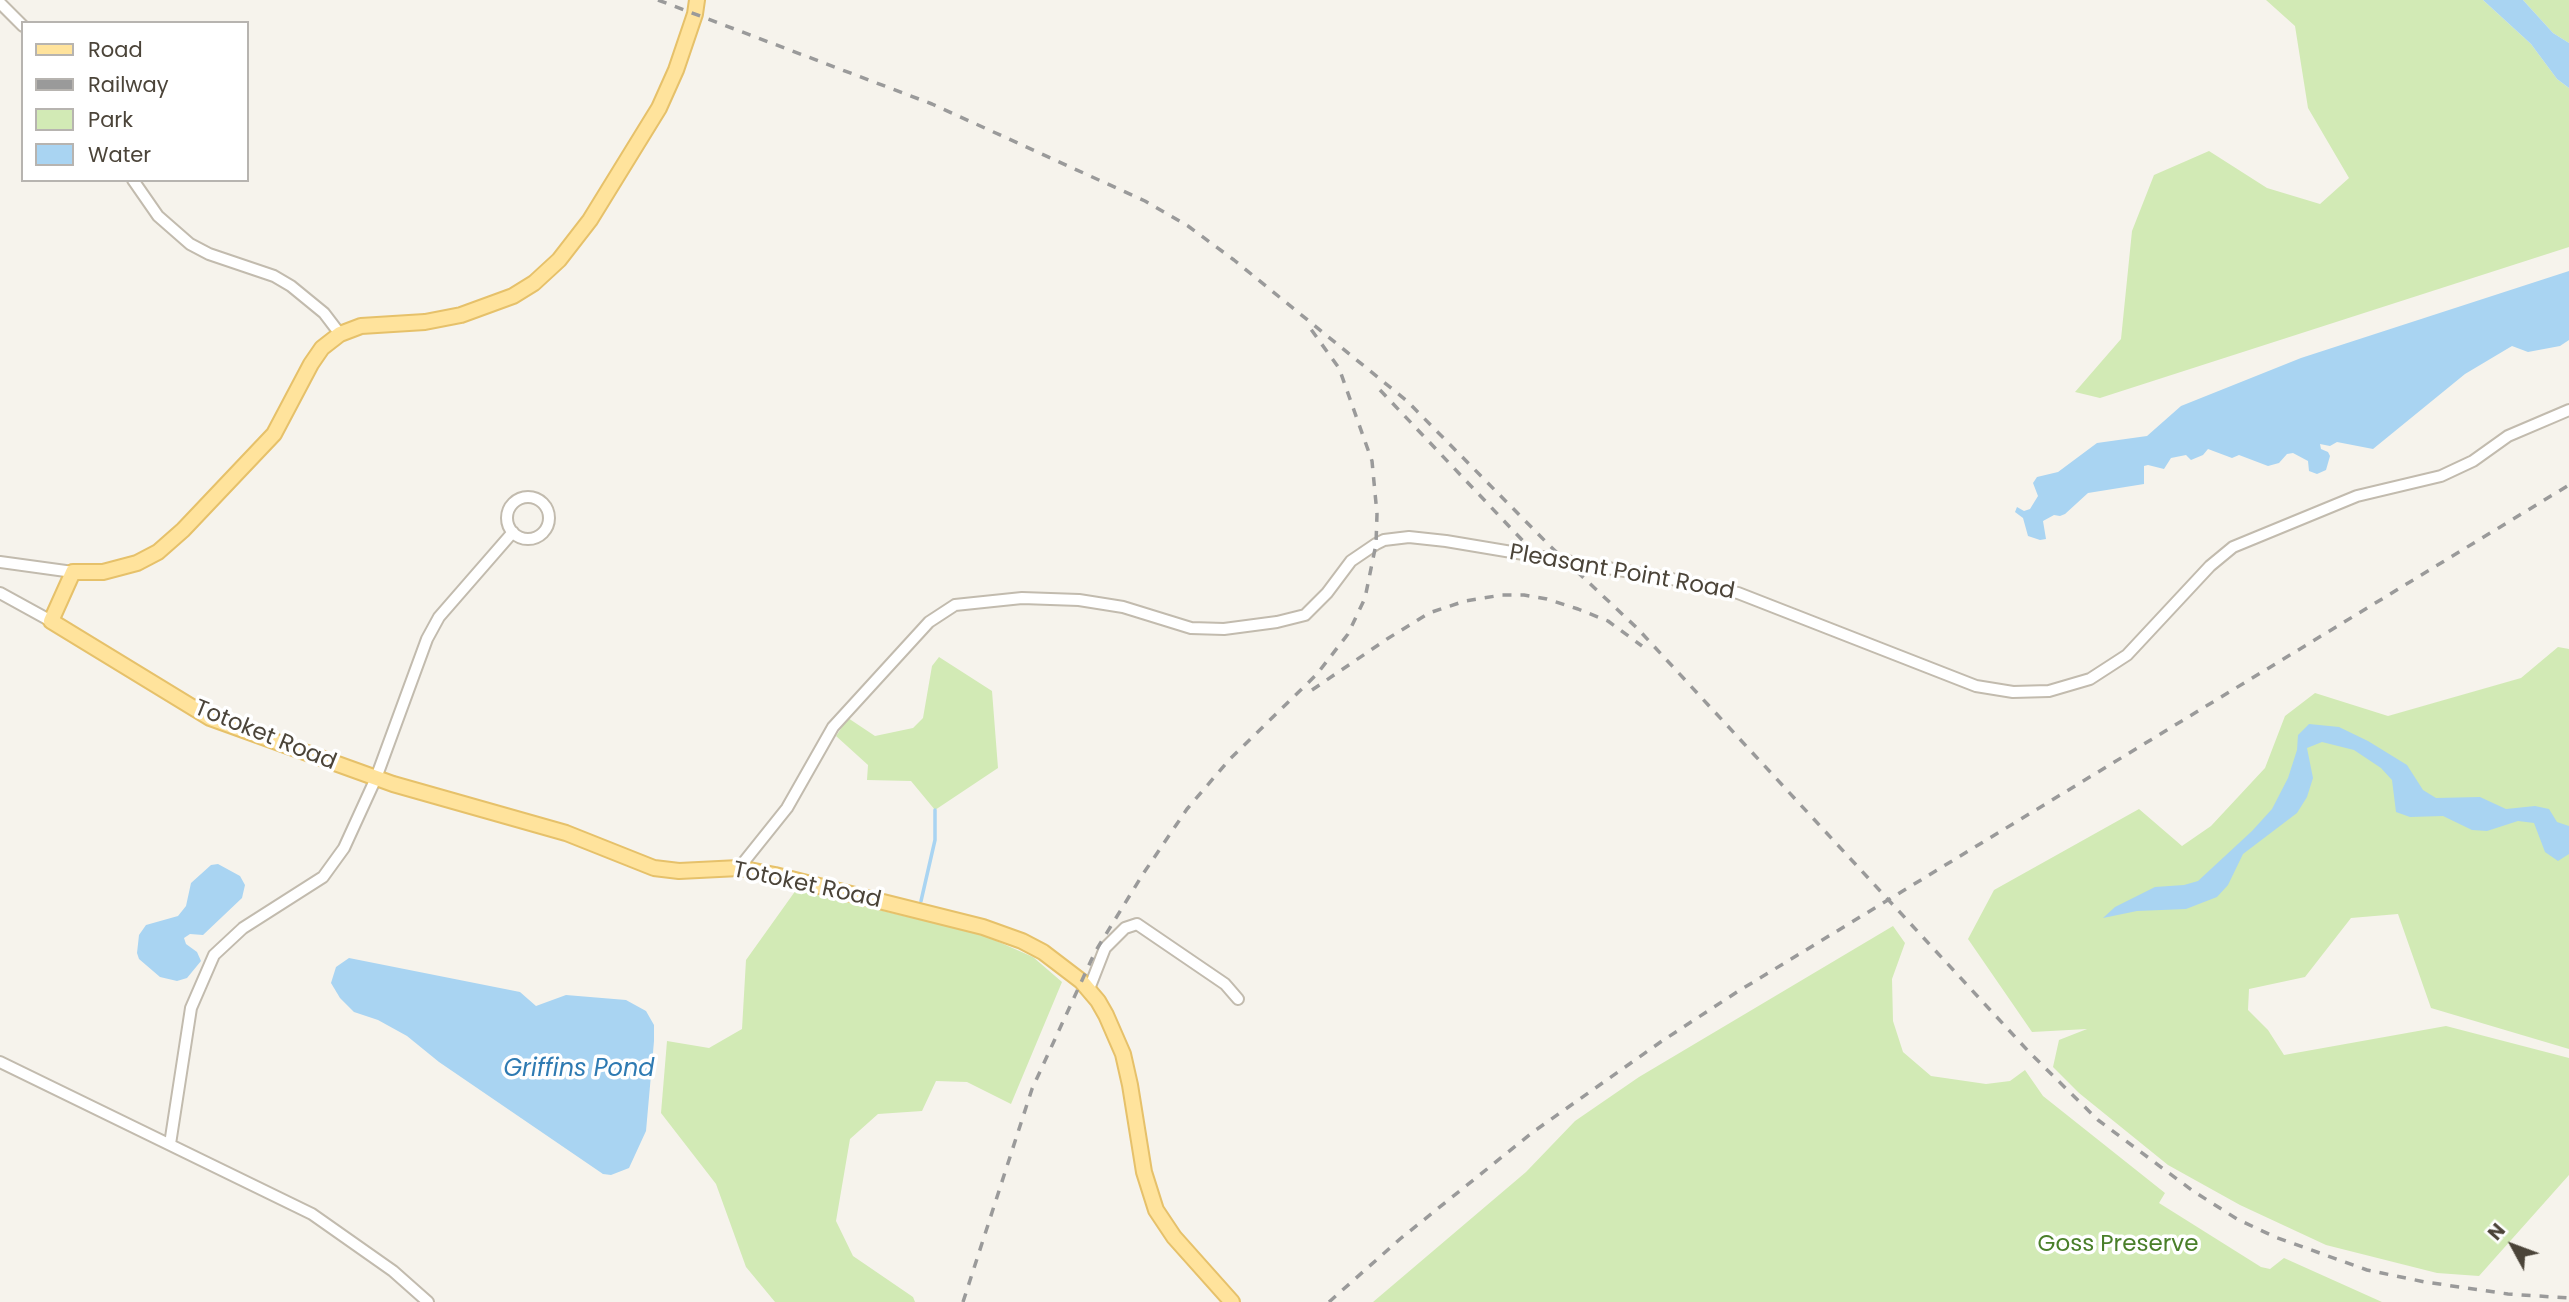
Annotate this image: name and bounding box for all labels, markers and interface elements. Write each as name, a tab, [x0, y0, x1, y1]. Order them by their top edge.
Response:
legend	[21, 21, 248, 182]
text: Road	[88, 35, 143, 64]
text: Railway	[88, 70, 169, 99]
text: Park	[88, 105, 133, 134]
text: Water	[88, 140, 151, 169]
street label: Pleasant Point Road	[1507, 540, 1737, 606]
street label: Totoket Road	[190, 695, 340, 777]
street label: Totoket Road	[730, 857, 884, 915]
water label: Griffins Pond	[503, 1056, 655, 1084]
north arrow	[2478, 1211, 2548, 1281]
text: N	[2482, 1218, 2512, 1246]
park label: Goss Preserve	[2038, 1231, 2198, 1259]

